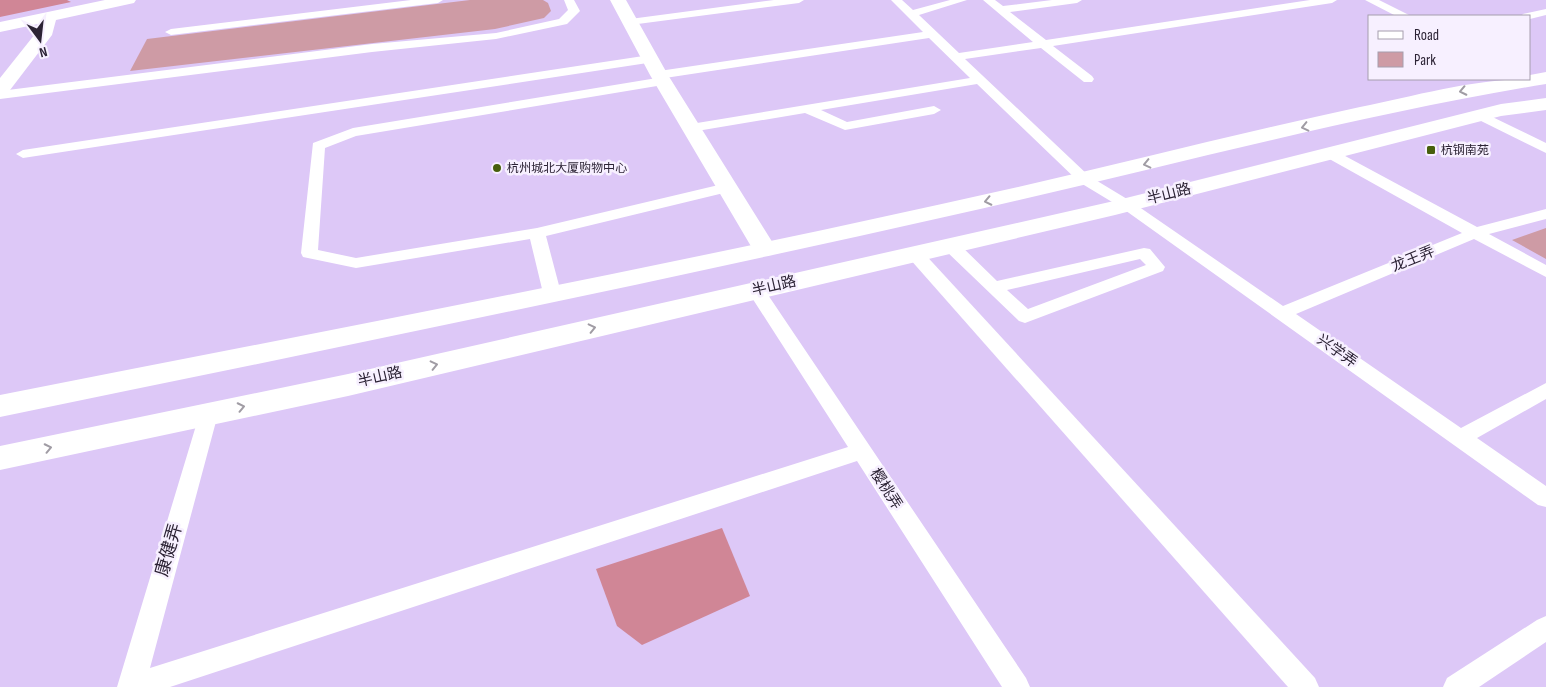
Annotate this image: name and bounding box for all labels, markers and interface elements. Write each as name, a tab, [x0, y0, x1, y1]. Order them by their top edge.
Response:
north arrow	[15, 15, 65, 65]
legend	[1368, 15, 1531, 80]
text: Road	[1414, 26, 1439, 45]
text: N	[37, 43, 49, 61]
text: Park	[1414, 51, 1436, 70]
one-way arrow	[1459, 85, 1468, 96]
one-way arrow	[1300, 121, 1309, 132]
place label: 杭钢南苑	[1441, 143, 1489, 158]
marker: 杭钢南苑	[1425, 144, 1437, 156]
one-way arrow	[1142, 158, 1151, 169]
place label: 杭州城北大厦购物中心	[507, 161, 627, 176]
marker: 杭州城北大厦购物中心	[491, 162, 503, 174]
street label: 半山路	[1145, 179, 1193, 209]
one-way arrow	[984, 195, 993, 206]
street label: 龙王弄	[1389, 242, 1437, 276]
street label: 半山路	[750, 272, 798, 300]
one-way arrow	[588, 323, 597, 334]
street label: 兴学弄	[1313, 330, 1361, 372]
one-way arrow	[429, 360, 438, 371]
street label: 半山路	[356, 363, 404, 391]
one-way arrow	[237, 402, 245, 413]
one-way arrow	[43, 443, 52, 454]
street label: 樱桃弄	[866, 465, 906, 513]
street label: 康健弄	[151, 521, 187, 579]

